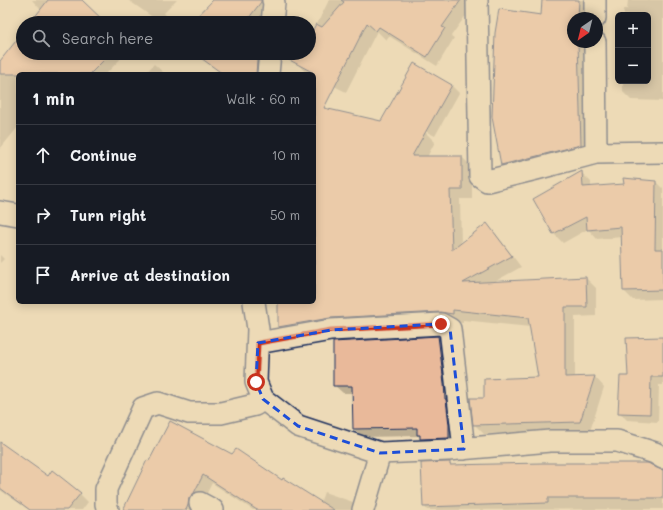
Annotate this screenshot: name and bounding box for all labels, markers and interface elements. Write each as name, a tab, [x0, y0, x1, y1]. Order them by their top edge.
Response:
north arrow	[567, 12, 603, 48]
map controls	[615, 12, 651, 84]
button: +	[615, 12, 651, 48]
search box	[16, 16, 316, 60]
icon: search	[30, 27, 52, 49]
text: Search here	[62, 28, 153, 48]
button: −	[615, 48, 651, 84]
text: 1 min	[32, 87, 75, 109]
text: Walk · 60 m	[226, 90, 300, 107]
icon: ahead	[32, 144, 54, 166]
text: Continue	[70, 145, 137, 165]
text: 10 m	[272, 146, 300, 163]
icon: right	[32, 204, 54, 226]
text: Turn right	[70, 205, 147, 225]
text: 50 m	[270, 206, 300, 223]
icon: arrive	[32, 264, 54, 286]
text: Arrive at destination	[70, 265, 230, 285]
route end	[432, 315, 450, 333]
route start	[247, 373, 265, 391]

